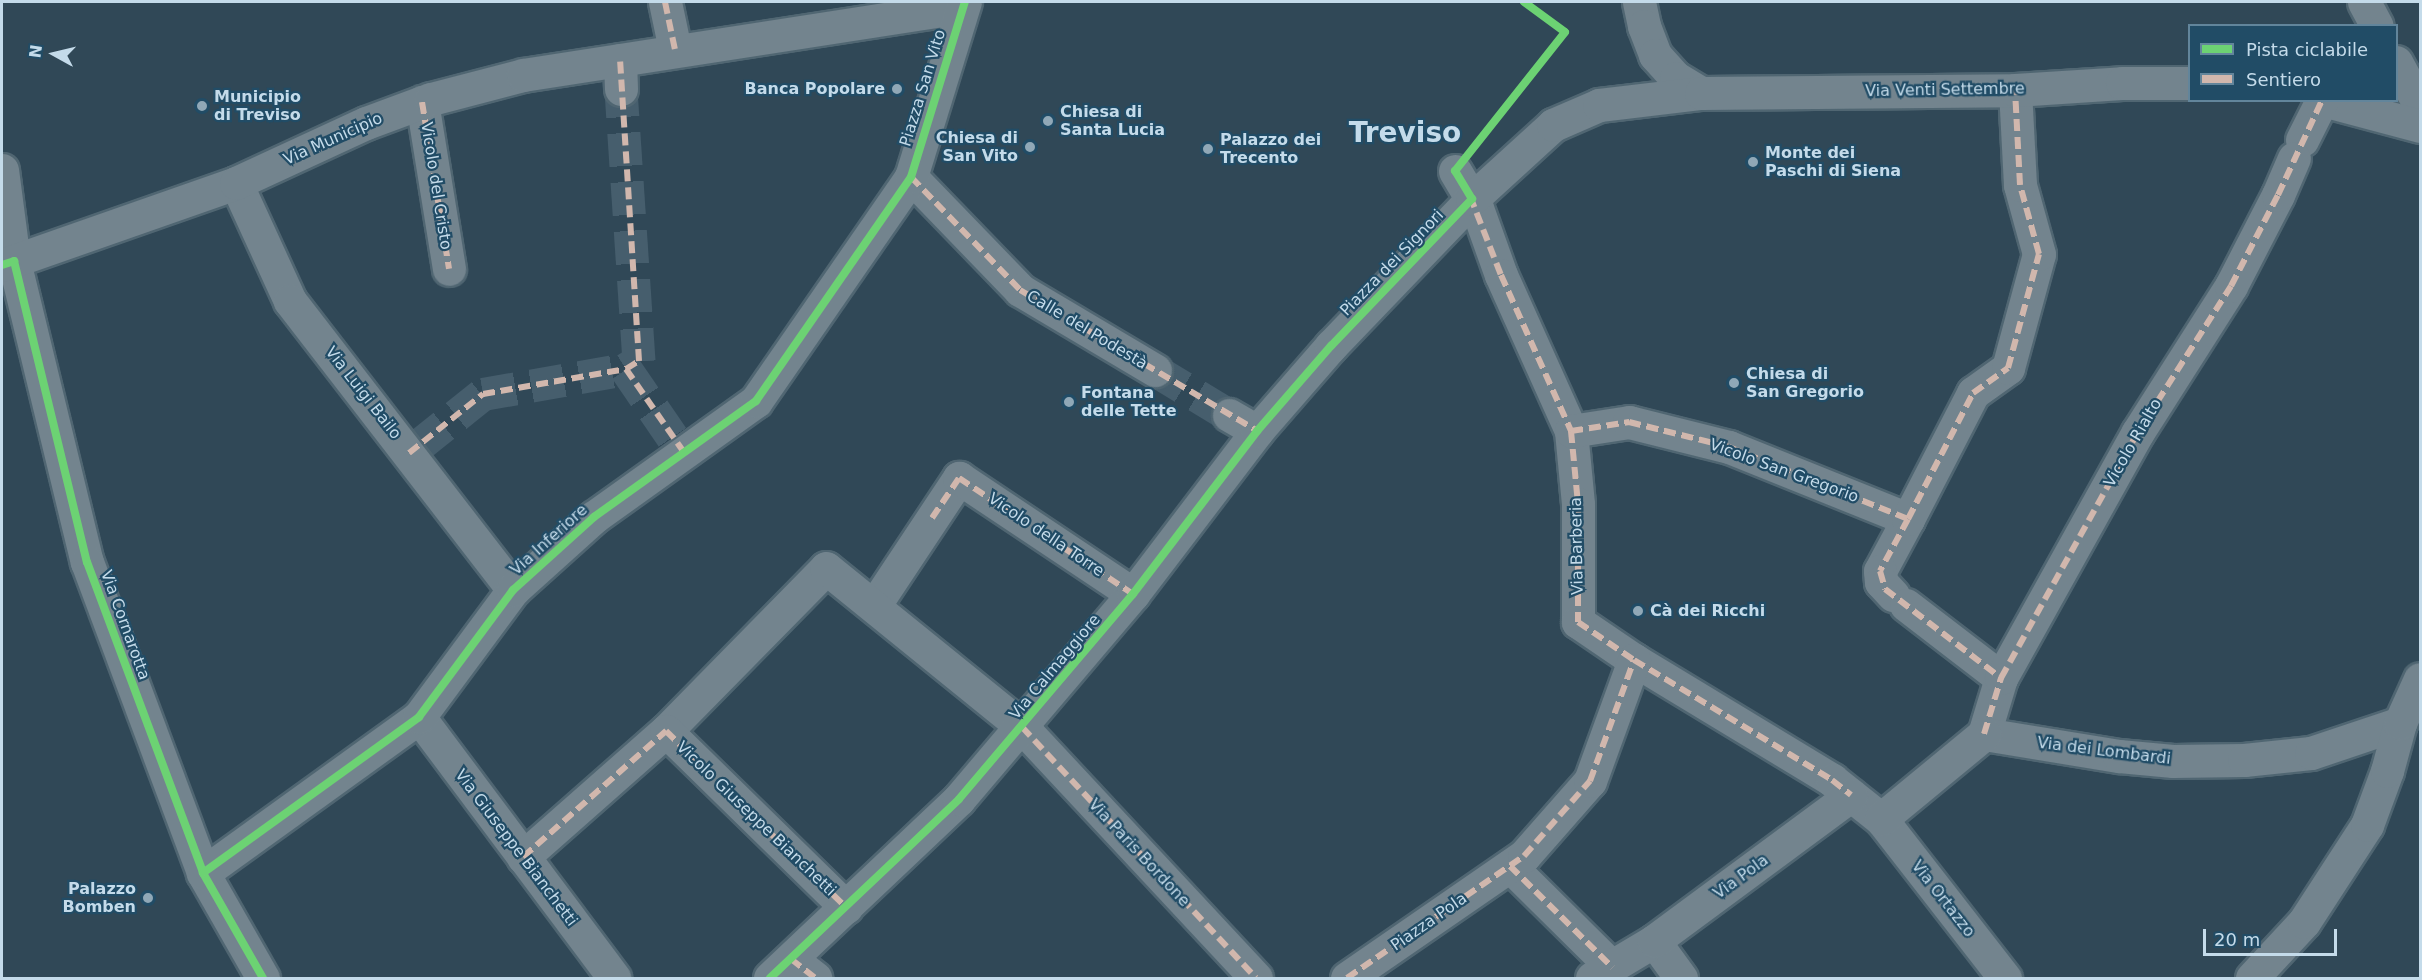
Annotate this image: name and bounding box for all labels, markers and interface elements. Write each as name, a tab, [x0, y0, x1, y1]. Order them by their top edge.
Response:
north arrow	[24, 24, 84, 84]
legend	[2188, 24, 2398, 102]
street label: Piazza San Vito	[896, 27, 950, 149]
text: Pista ciclabile	[2246, 39, 2368, 60]
text: N	[25, 43, 46, 59]
text: Sentiero	[2246, 69, 2321, 90]
place label: Banca Popolare	[745, 79, 885, 99]
street label: Via Venti Settembre	[1865, 79, 2025, 101]
marker: Banca Popolare	[890, 82, 904, 96]
place label: Municipio di Treviso	[214, 87, 301, 125]
marker: Municipio di Treviso	[195, 99, 209, 113]
place label: Chiesa di Santa Lucia	[1060, 102, 1165, 140]
street label: Via Municipio	[281, 109, 385, 169]
marker: Chiesa di Santa Lucia	[1041, 114, 1055, 128]
district label: Treviso	[1349, 116, 1461, 150]
street label: Vicolo del Cristo	[416, 121, 456, 251]
place label: Chiesa di San Vito	[936, 128, 1018, 166]
place label: Palazzo dei Trecento	[1220, 130, 1321, 168]
marker: Chiesa di San Vito	[1023, 140, 1037, 154]
marker: Palazzo dei Trecento	[1201, 142, 1215, 156]
place label: Monte dei Paschi di Siena	[1765, 143, 1901, 181]
marker: Monte dei Paschi di Siena	[1746, 155, 1760, 169]
street label: Piazza dei Signori	[1336, 206, 1448, 320]
street label: Calle del Podestà	[1023, 286, 1151, 374]
street label: Via Luigi Bailo	[321, 343, 405, 443]
place label: Chiesa di San Gregorio	[1746, 364, 1864, 402]
marker: Chiesa di San Gregorio	[1727, 376, 1741, 390]
place label: Fontana delle Tette	[1081, 383, 1176, 421]
marker: Fontana delle Tette	[1062, 395, 1076, 409]
street label: Vicolo Rialto	[2100, 395, 2166, 491]
street label: Vicolo San Gregorio	[1707, 435, 1861, 507]
street label: Vicolo della Torre	[984, 489, 1108, 581]
street label: Via Barberia	[1567, 497, 1587, 595]
street label: Via Inferiore	[506, 500, 592, 580]
street label: Via Cornarotta	[96, 567, 154, 683]
place label: Cà dei Ricchi	[1650, 601, 1765, 621]
marker: Cà dei Ricchi	[1631, 604, 1645, 618]
street label: Via Calmaggiore	[1005, 611, 1105, 723]
street label: Via dei Lombardi	[2036, 733, 2172, 769]
street label: Vicolo Giuseppe Bianchetti	[672, 738, 840, 900]
street label: Via Giuseppe Bianchetti	[451, 766, 581, 930]
street label: Via Paris Bordone	[1084, 795, 1194, 911]
street label: Via Pola	[1710, 851, 1772, 903]
street label: Via Ortazzo	[1907, 857, 1979, 941]
place label: Palazzo Bomben	[62, 879, 136, 917]
street label: Piazza Pola	[1387, 889, 1471, 955]
marker: Palazzo Bomben	[141, 891, 155, 905]
scale bar	[2206, 917, 2340, 955]
text: 20 m	[2214, 929, 2260, 950]

